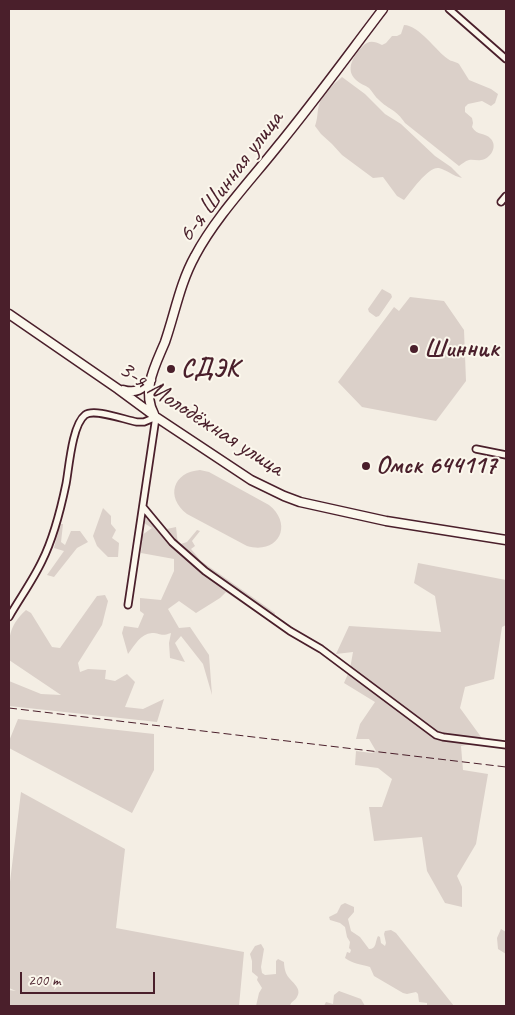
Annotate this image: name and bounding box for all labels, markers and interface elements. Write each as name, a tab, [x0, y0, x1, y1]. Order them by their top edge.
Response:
street label: 6-я Шинная улица	[172, 105, 290, 249]
place label: Шинник	[424, 334, 499, 364]
marker: Шинник	[408, 343, 420, 355]
place label: СДЭК	[181, 354, 238, 384]
street label: 3-я Молодёжная улица	[113, 355, 289, 483]
marker: СДЭК	[165, 363, 177, 375]
place label: Омск 644117	[376, 451, 496, 481]
marker: Омск 644117	[360, 460, 372, 472]
scale bar	[22, 962, 158, 994]
text: 200 m	[28, 971, 60, 990]

